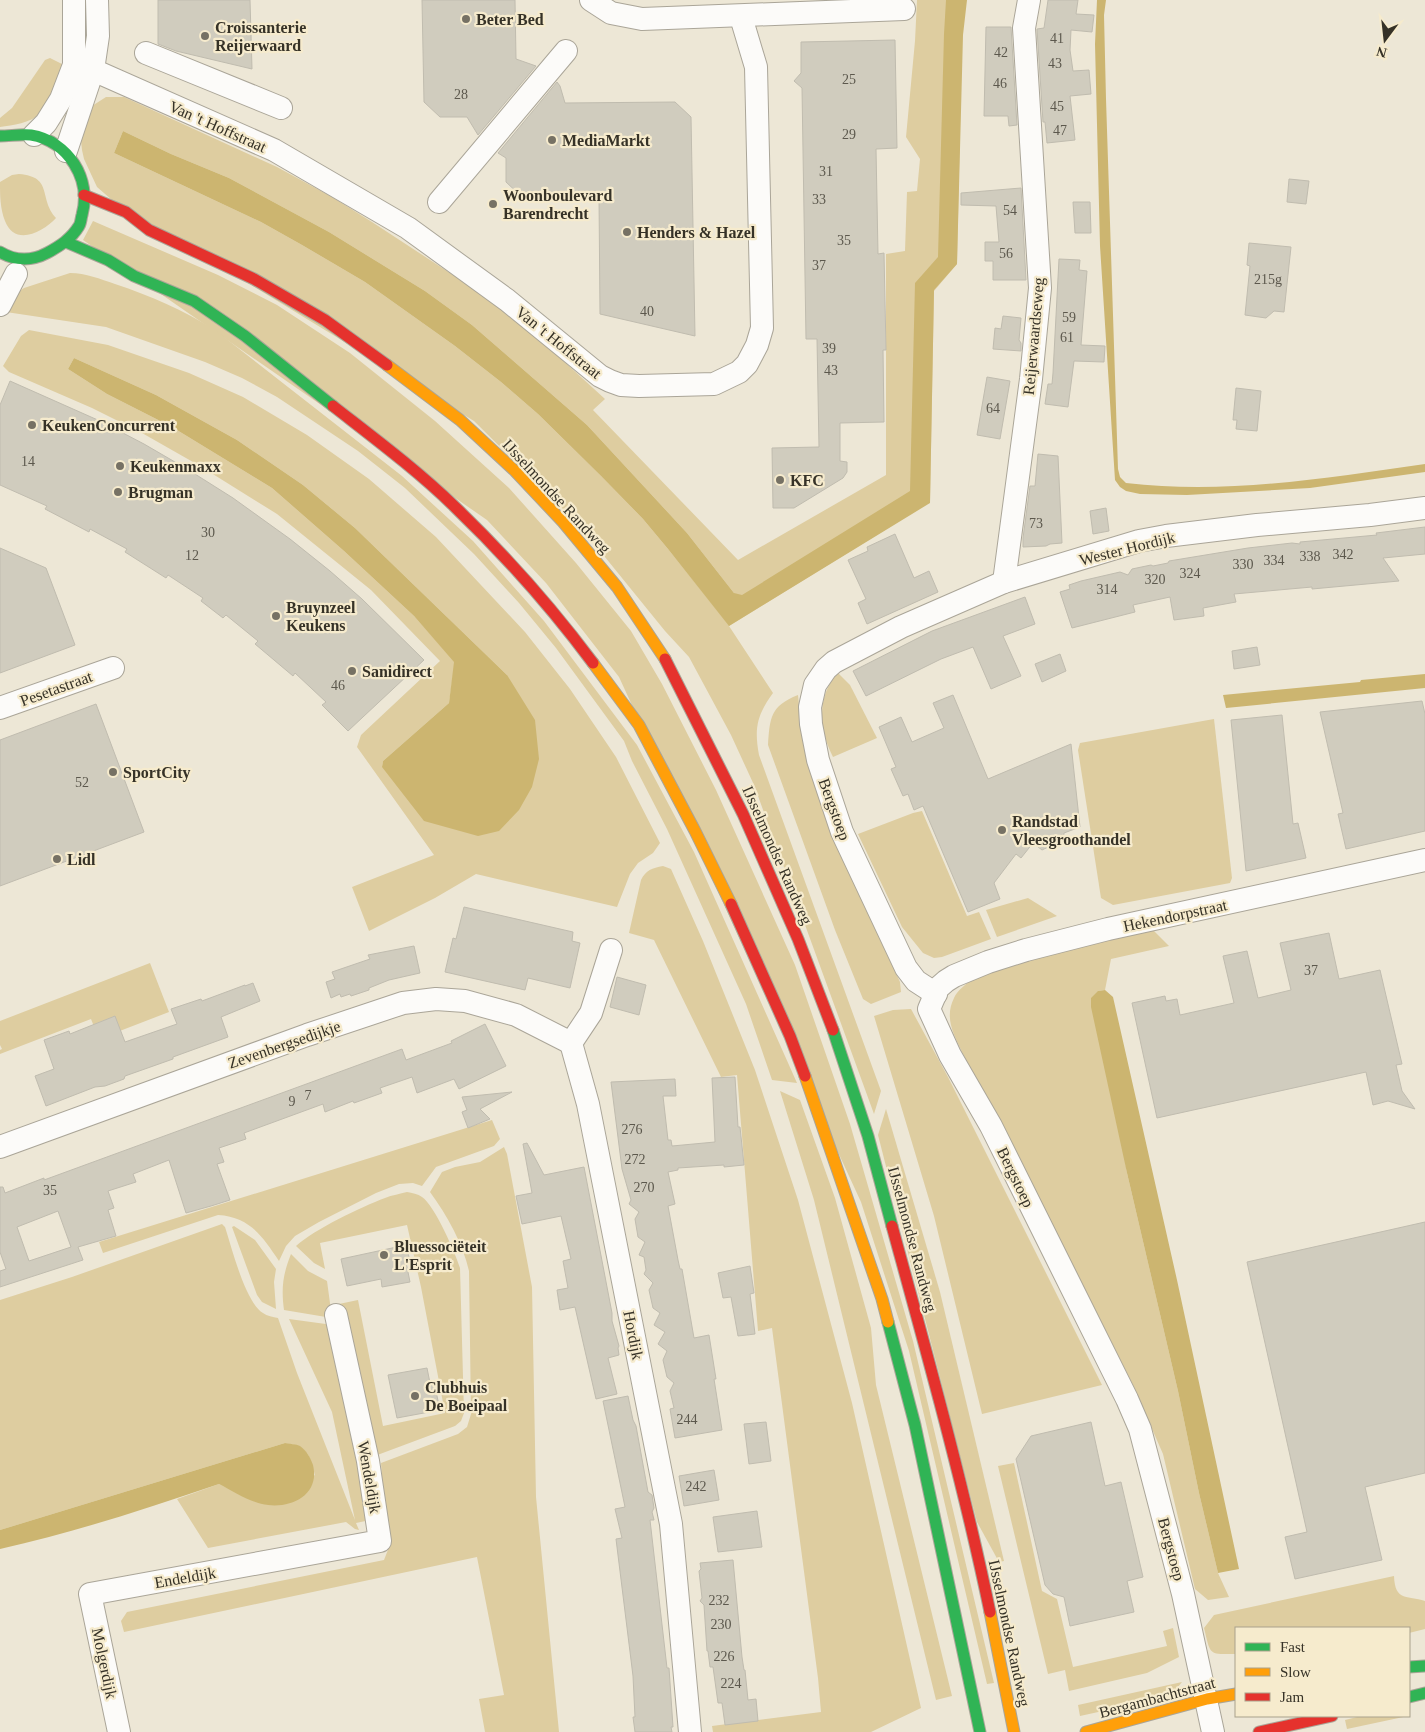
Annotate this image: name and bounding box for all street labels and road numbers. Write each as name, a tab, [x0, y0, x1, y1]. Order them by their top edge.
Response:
street label: Van 't Hoffstraat	[166, 97, 270, 156]
street label: Reijerwaardseweg	[1020, 276, 1048, 396]
street label: Van 't Hoffstraat	[513, 303, 605, 382]
street label: IJsselmondse Randweg	[499, 436, 614, 558]
street label: Wester Hordijk	[1078, 528, 1177, 570]
street label: Pesetastraat	[18, 667, 95, 709]
street label: Bergstoep	[815, 776, 854, 843]
street label: IJsselmondse Randweg	[738, 783, 816, 927]
street label: Hekendorpstraat	[1122, 896, 1229, 936]
street label: Zevenbergsedijkje	[226, 1017, 343, 1073]
street label: Bergstoep	[993, 1144, 1037, 1210]
street label: IJsselmondse Randweg	[884, 1165, 940, 1314]
street label: Hordijk	[619, 1309, 647, 1361]
street label: Wendeldijk	[354, 1439, 384, 1515]
street label: Bergstoep	[1154, 1516, 1188, 1583]
street label: IJsselmondse Randweg	[985, 1558, 1033, 1708]
street label: Endeldijk	[153, 1564, 217, 1592]
street label: Molgerdijk	[88, 1626, 120, 1700]
street label: Bergambachtstraat	[1097, 1674, 1218, 1722]

